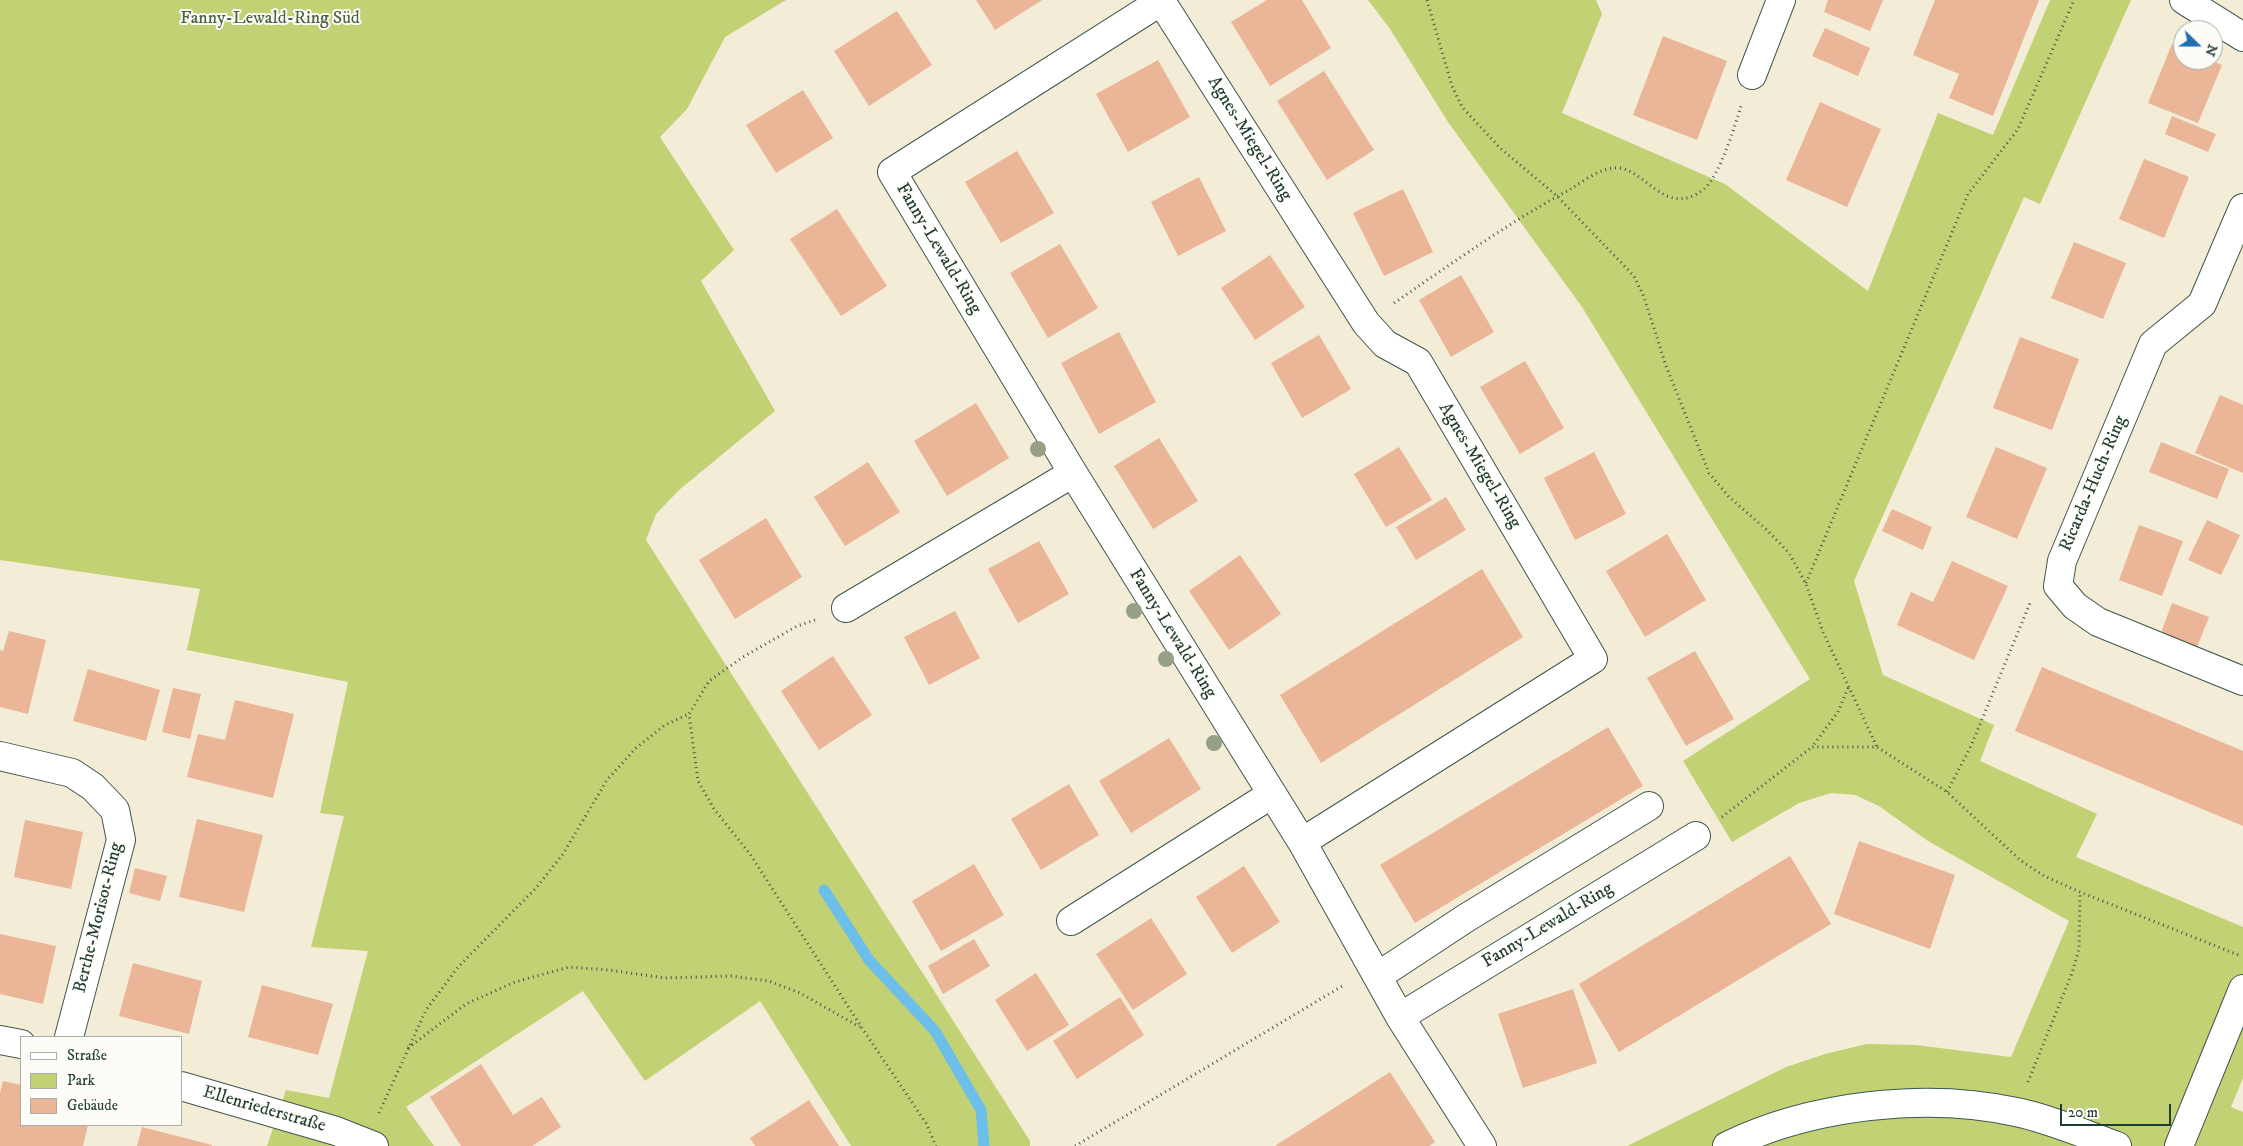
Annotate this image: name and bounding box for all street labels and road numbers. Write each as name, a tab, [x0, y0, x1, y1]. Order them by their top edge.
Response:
street label: Agnes-Miegel-Ring	[1202, 73, 1296, 205]
street label: Fanny-Lewald-Ring	[890, 180, 986, 318]
street label: Agnes-Miegel-Ring	[1433, 399, 1525, 533]
street label: Ricarda-Huch-Ring	[2056, 413, 2132, 555]
street label: Fanny-Lewald-Ring	[1123, 565, 1221, 703]
street label: Berthe-Morisot-Ring	[70, 841, 128, 995]
street label: Fanny-Lewald-Ring	[1479, 878, 1617, 974]
street label: Ellenriederstraße	[200, 1082, 328, 1138]

